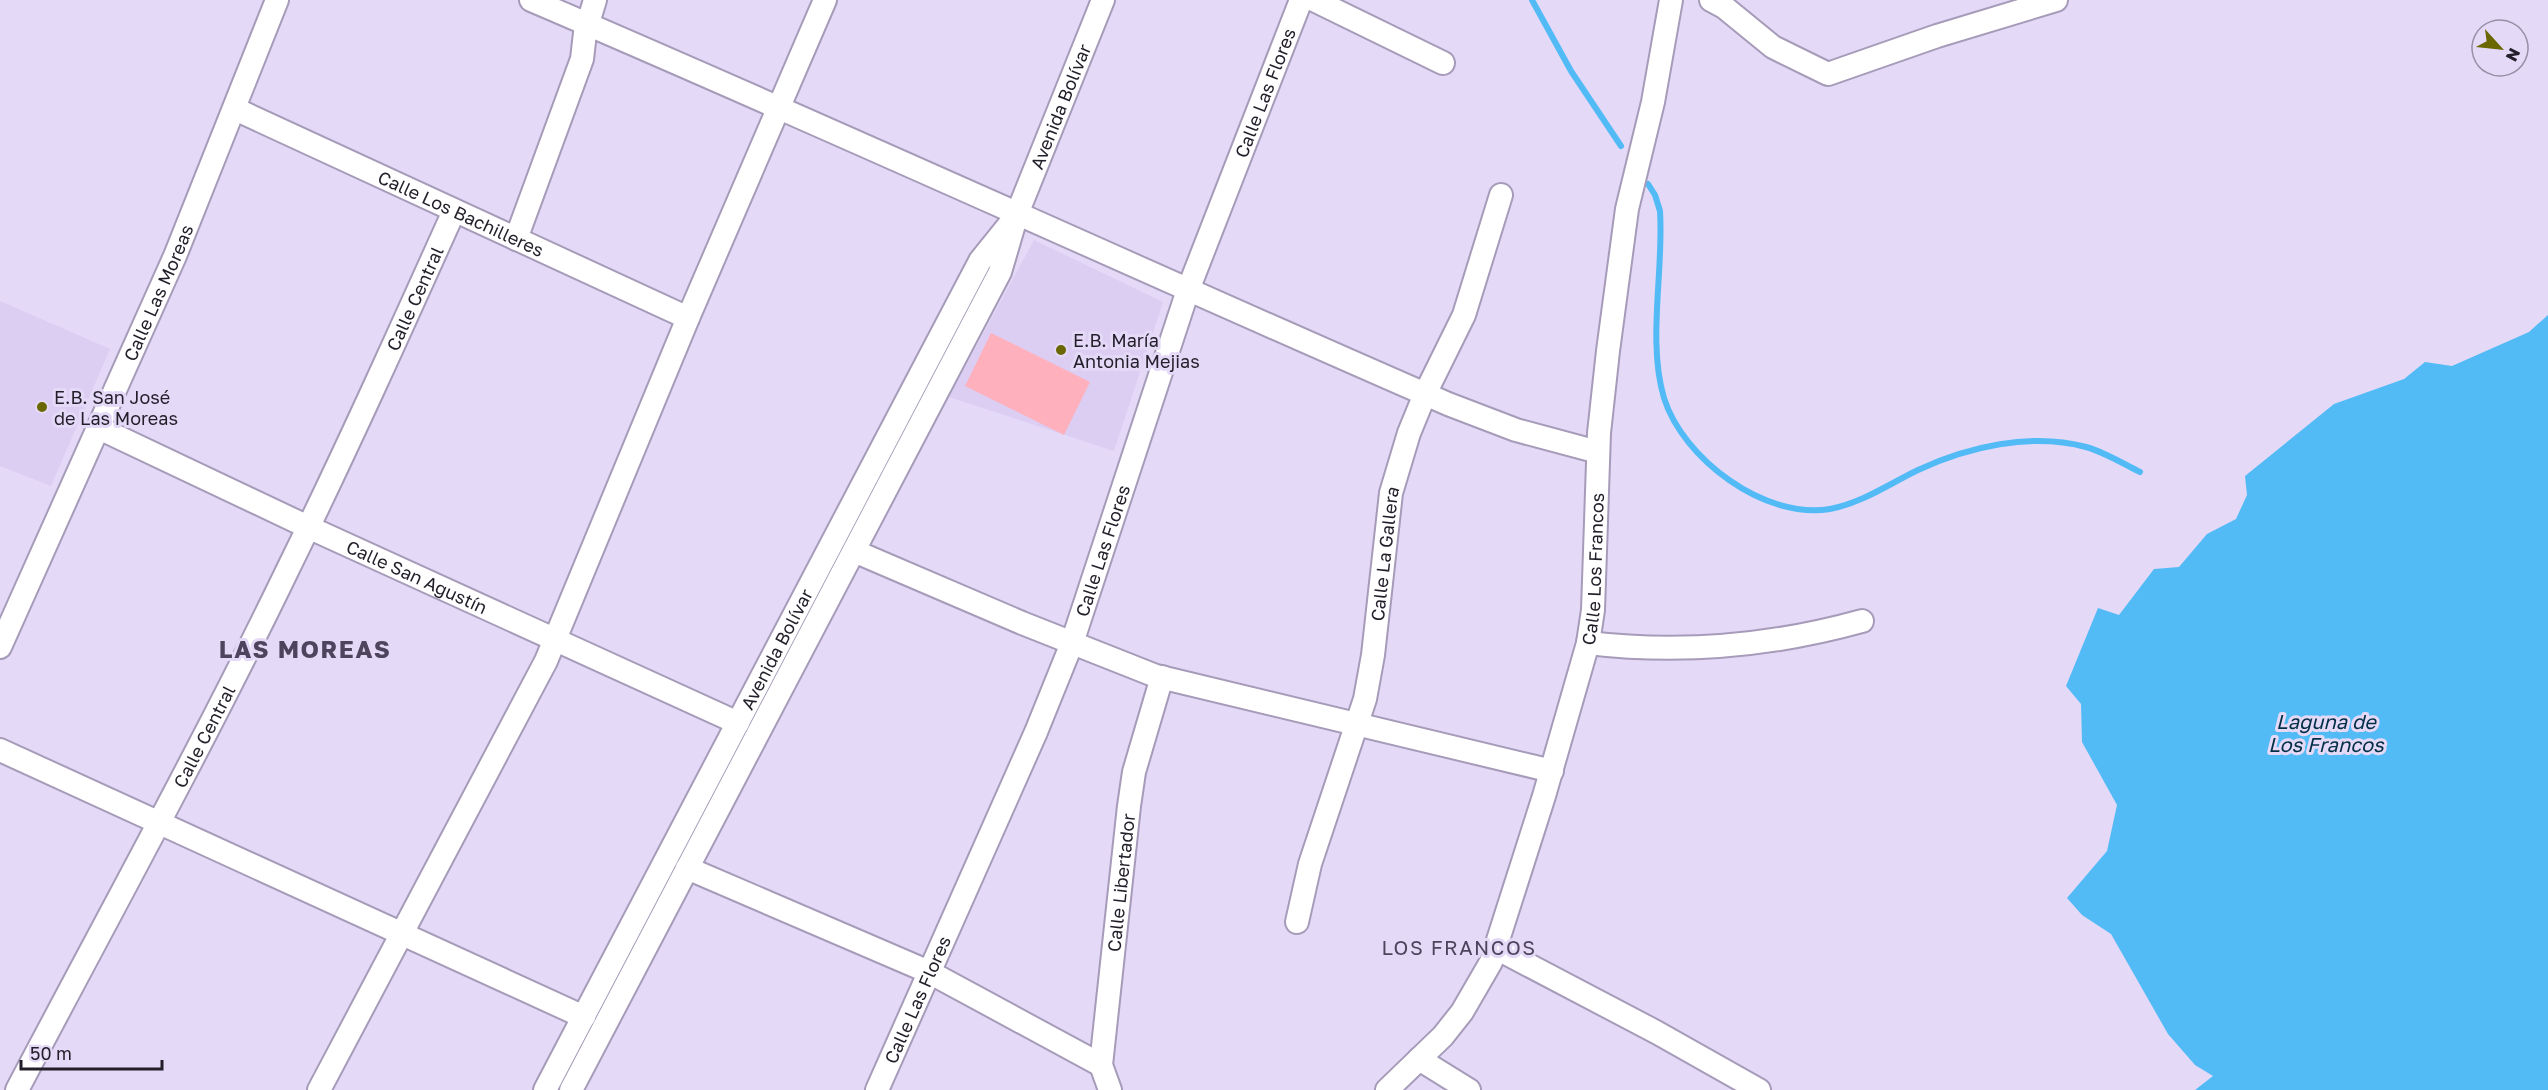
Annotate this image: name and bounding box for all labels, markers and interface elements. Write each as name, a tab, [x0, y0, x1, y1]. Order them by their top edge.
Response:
north arrow	[2470, 18, 2530, 78]
street label: Calle Las Flores	[1230, 25, 1300, 161]
street label: Avenida Bolívar	[1025, 41, 1095, 172]
text: N	[2502, 45, 2525, 65]
street label: Calle Los Bachilleres	[375, 166, 548, 261]
street label: Calle Las Moreas	[118, 221, 197, 364]
street label: Calle Central	[381, 243, 448, 354]
place label: E.B. María Antonia Mejias	[1073, 329, 1200, 372]
marker: E.B. María Antonia Mejias	[1054, 343, 1068, 357]
place label: E.B. San José de Las Moreas	[54, 386, 178, 429]
marker: E.B. San José de Las Moreas	[35, 400, 49, 414]
street label: Calle Las Flores	[1070, 482, 1134, 619]
street label: Calle La Gallera	[1366, 483, 1403, 622]
street label: Calle Los Francos	[1577, 492, 1608, 647]
street label: Calle San Agustín	[343, 535, 491, 618]
street label: Avenida Bolívar	[736, 585, 817, 713]
district label: LAS MOREAS	[219, 634, 391, 663]
street label: Calle Central	[168, 681, 240, 791]
water label: Laguna de Los Francos	[2268, 709, 2385, 756]
street label: Calle Libertador	[1102, 812, 1139, 953]
street label: Calle Las Flores	[879, 932, 955, 1067]
district label: LOS FRANCOS	[1382, 935, 1537, 959]
scale bar	[21, 1033, 162, 1071]
text: 50 m	[30, 1042, 72, 1064]

